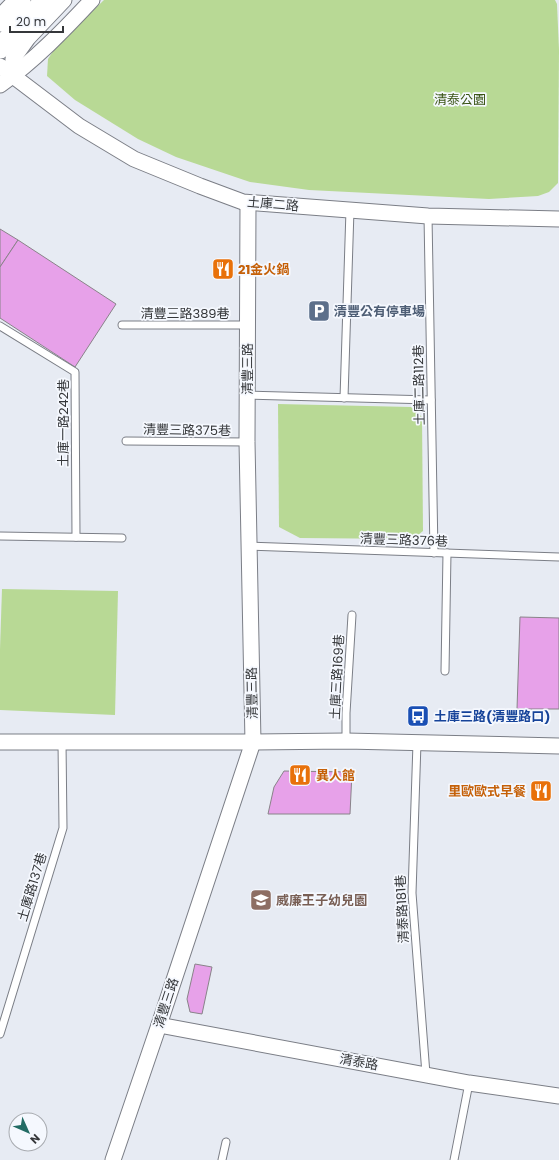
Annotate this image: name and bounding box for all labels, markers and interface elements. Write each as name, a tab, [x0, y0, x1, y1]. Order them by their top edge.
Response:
scale bar	[10, 8, 63, 34]
text: 20 m	[16, 13, 46, 30]
park label: 清泰公園	[434, 90, 486, 109]
street label: 土庫二路	[246, 192, 300, 216]
restaurant icon: 21金火鍋	[210, 256, 236, 282]
place label: 21金火鍋	[238, 260, 289, 279]
parking icon: 清豐公有停車場	[306, 298, 332, 324]
place label: 清豐公有停車場	[334, 302, 425, 321]
street label: 清豐三路389巷	[140, 304, 230, 323]
street label: 清豐三路	[238, 343, 257, 395]
street label: 土庫二路112巷	[409, 344, 429, 426]
street label: 土庫一路242巷	[54, 379, 73, 467]
street label: 清豐三路375巷	[143, 420, 231, 440]
street label: 清豐三路376巷	[360, 529, 448, 551]
street label: 土庫三路169巷	[325, 634, 349, 720]
street label: 清豐三路	[242, 667, 262, 719]
bus stop icon: 土庫三路(清豐路口)	[405, 703, 431, 729]
place label: 土庫三路(清豐路口)	[434, 707, 550, 726]
restaurant icon: 異人館	[287, 762, 313, 788]
place label: 異人館	[316, 766, 355, 785]
restaurant icon: 里歐歐式早餐	[528, 778, 554, 804]
place label: 里歐歐式早餐	[448, 782, 526, 801]
street label: 土庫路137巷	[13, 850, 51, 924]
street label: 清泰路181巷	[391, 874, 413, 944]
school or university icon: 威廉王子幼兒園	[248, 887, 274, 913]
place label: 威廉王子幼兒園	[276, 891, 367, 910]
street label: 清豐三路	[149, 975, 183, 1031]
street label: 清泰路	[338, 1049, 380, 1075]
north arrow	[8, 1112, 48, 1152]
text: N	[26, 1130, 44, 1148]

